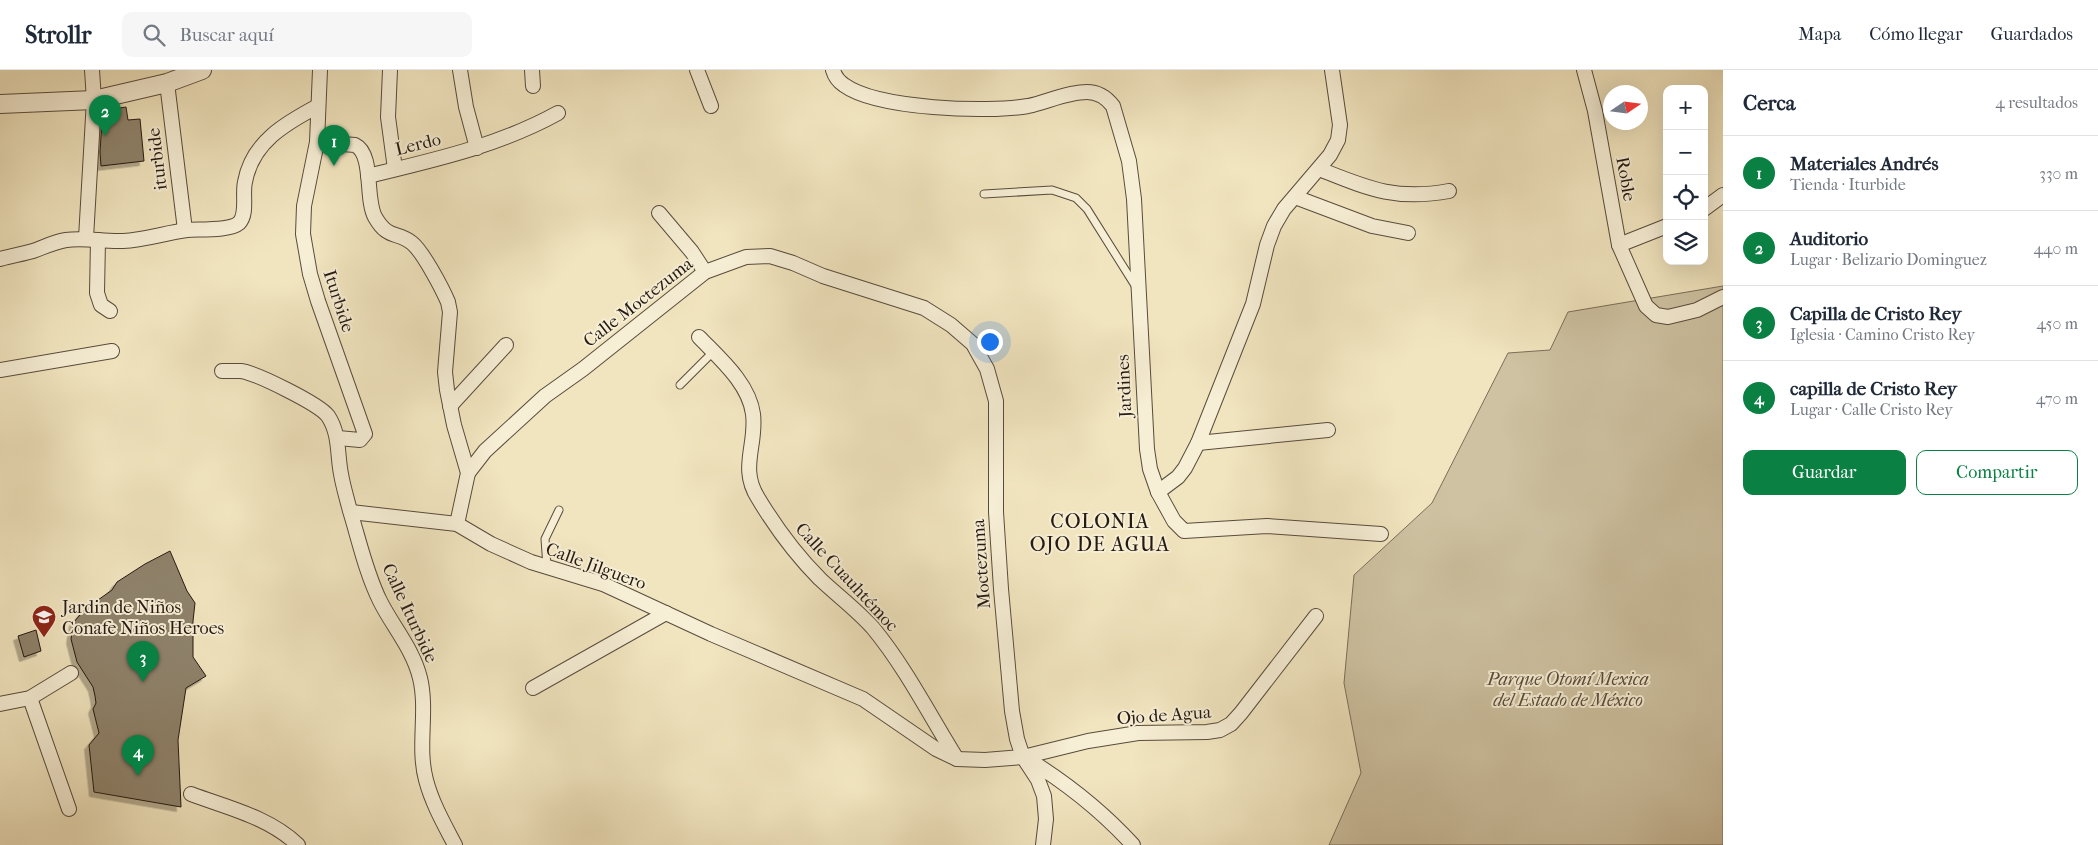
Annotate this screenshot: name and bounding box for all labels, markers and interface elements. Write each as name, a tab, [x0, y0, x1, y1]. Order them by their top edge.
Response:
search box	[122, 12, 472, 57]
text: Strollr	[25, 21, 92, 49]
icon: search	[140, 21, 168, 49]
text: Buscar aquí	[180, 24, 274, 46]
text: Mapa	[1798, 24, 1841, 45]
text: Cómo llegar	[1869, 24, 1963, 45]
text: Guardados	[1991, 24, 2073, 45]
north arrow	[1603, 85, 1648, 130]
map controls	[1663, 85, 1708, 265]
button: +	[1663, 85, 1708, 130]
text: Cerca	[1743, 91, 1795, 115]
text: 4 resultados	[1995, 93, 2078, 112]
pin: 2	[89, 95, 121, 136]
pin: 1	[318, 125, 350, 166]
street label: iturbide	[143, 126, 172, 191]
street label: Lerdo	[393, 129, 443, 160]
button: −	[1663, 130, 1708, 175]
text: Materiales Andrés	[1790, 153, 1938, 175]
street label: Roble	[1611, 155, 1640, 203]
text: 1	[1756, 164, 1762, 183]
text: 330 m	[2039, 164, 2078, 183]
button: locate	[1663, 175, 1708, 220]
text: Tienda · Iturbide	[1790, 175, 1906, 194]
button: layers	[1663, 220, 1708, 265]
text: Auditorio	[1790, 228, 1868, 250]
text: 2	[1755, 239, 1763, 258]
text: 440 m	[2033, 239, 2078, 258]
text: Lugar · Belizario Dominguez	[1790, 250, 1987, 269]
street label: Calle Moctezuma	[579, 253, 698, 352]
street label: Iturbide	[319, 267, 358, 335]
text: Capilla de Cristo Rey	[1790, 303, 1961, 325]
text: 3	[1756, 314, 1762, 333]
text: 450 m	[2037, 314, 2078, 333]
text: Iglesia · Camino Cristo Rey	[1790, 325, 1975, 344]
your location	[977, 329, 1003, 355]
street label: Jardines	[1112, 354, 1137, 420]
text: capilla de Cristo Rey	[1790, 378, 1957, 400]
text: 4	[1754, 389, 1764, 408]
text: 470 m	[2036, 389, 2078, 408]
text: Lugar · Calle Cristo Rey	[1790, 400, 1953, 419]
button: Guardar	[1743, 450, 1906, 495]
button: Compartir	[1916, 450, 2078, 495]
district label: COLONIA OJO DE AGUA	[1030, 510, 1170, 556]
street label: Moctezuma	[968, 518, 995, 610]
street label: Calle Cuauhtémoc	[791, 519, 902, 636]
street label: Calle Jilguero	[543, 539, 649, 594]
street label: Calle Iturbide	[377, 560, 442, 666]
place label: Jardin de Niños Conafe Niños Heroes	[60, 597, 225, 639]
school or university icon: Jardin de Niños Conafe Niños Heroes	[31, 604, 57, 638]
pin: 3	[127, 641, 159, 682]
park label: Parque Otomí Mexica del Estado de México	[1486, 669, 1649, 711]
street label: Ojo de Agua	[1116, 702, 1213, 729]
pin: 4	[122, 735, 154, 776]

